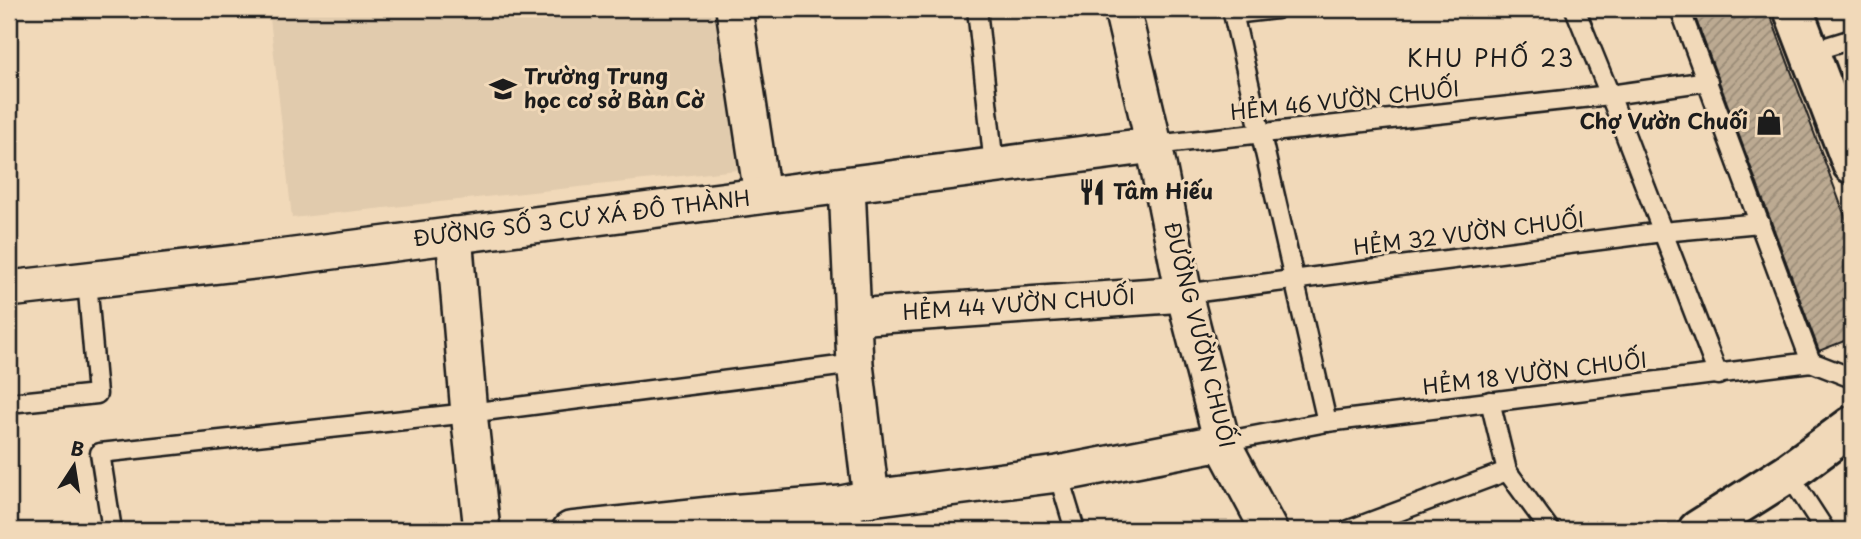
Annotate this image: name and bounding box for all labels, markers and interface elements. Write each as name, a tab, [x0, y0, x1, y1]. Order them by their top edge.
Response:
district label: KHU PHỐ 23	[1407, 40, 1575, 75]
place label: Trường Trung học cơ sở Bàn Cờ	[524, 59, 705, 115]
street label: HẺM 46 VƯỜN CHUỐI	[1229, 71, 1461, 127]
school or university icon: Trường Trung học cơ sở Bàn Cờ	[488, 74, 518, 104]
place label: Chợ Vườn Chuối	[1579, 104, 1748, 136]
shop icon: Chợ Vườn Chuối	[1754, 107, 1784, 137]
place label: Tâm Hiếu	[1113, 174, 1213, 206]
restaurant icon: Tâm Hiếu	[1077, 177, 1107, 207]
street label: ÐƯỜNG SỐ 3 CƯ XÁ ĐÔ THÀNH	[411, 180, 752, 254]
street label: HẺM 32 VƯỜN CHUỐI	[1351, 202, 1586, 262]
street label: ĐƯỜNG VƯỜN CHUỐI	[1157, 218, 1245, 451]
street label: HẺM 44 VƯỜN CHUỐI	[902, 279, 1136, 327]
street label: HẺM 18 VƯỜN CHUỐI	[1421, 342, 1649, 402]
north arrow	[38, 430, 108, 500]
text: B	[68, 433, 87, 463]

